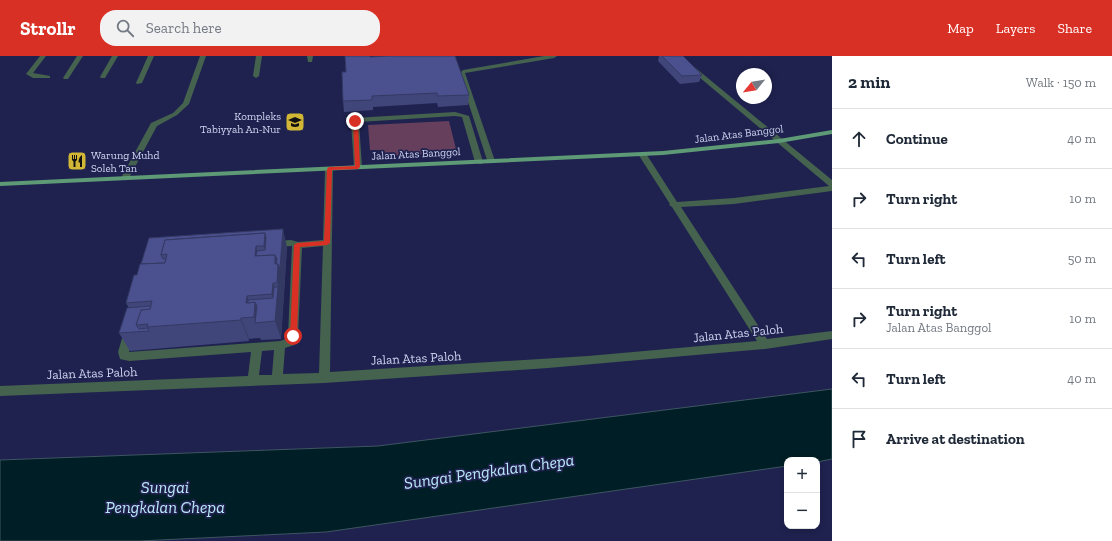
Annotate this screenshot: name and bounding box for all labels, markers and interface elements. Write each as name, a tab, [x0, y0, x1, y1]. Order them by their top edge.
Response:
search box	[100, 10, 380, 46]
text: Strollr	[20, 17, 76, 40]
icon: search	[114, 17, 136, 39]
text: Search here	[146, 19, 222, 37]
text: Map	[947, 20, 974, 37]
text: Layers	[996, 20, 1035, 37]
text: Share	[1057, 20, 1092, 37]
north arrow	[736, 68, 772, 104]
text: 2 min	[848, 72, 890, 92]
text: Walk · 150 m	[1026, 75, 1096, 90]
place label: Kompleks Tabiyyah An-Nur	[200, 110, 281, 136]
school or university icon: Kompleks Tabiyyah An-Nur	[284, 111, 306, 133]
route end	[346, 112, 364, 130]
street label: Jalan Atas Banggol	[694, 122, 784, 146]
icon: ahead	[848, 128, 870, 150]
text: Continue	[886, 130, 948, 148]
text: 40 m	[1067, 131, 1096, 146]
street label: Jalan Atas Banggol	[371, 145, 461, 163]
place label: Warung Muhd Soleh Tan	[91, 149, 160, 175]
restaurant icon: Warung Muhd Soleh Tan	[66, 150, 88, 172]
icon: right	[848, 188, 870, 210]
text: Turn right	[886, 190, 957, 208]
text: 10 m	[1069, 191, 1096, 206]
icon: left	[848, 248, 870, 270]
text: Turn left	[886, 250, 946, 268]
text: 50 m	[1068, 251, 1096, 266]
text: Turn right	[886, 302, 957, 320]
icon: right	[848, 308, 870, 330]
text: 10 m	[1069, 311, 1096, 326]
text: Jalan Atas Banggol	[886, 320, 992, 335]
street label: Jalan Atas Paloh	[692, 321, 785, 345]
route start	[284, 327, 302, 345]
street label: Jalan Atas Paloh	[370, 348, 462, 368]
street label: Jalan Atas Paloh	[46, 364, 138, 382]
icon: left	[848, 368, 870, 390]
text: Turn left	[886, 370, 946, 388]
text: 40 m	[1067, 371, 1096, 386]
icon: arrive	[848, 428, 870, 450]
text: Arrive at destination	[886, 430, 1025, 448]
water label: Sungai Pengkalan Chepa	[403, 449, 575, 493]
map controls	[784, 457, 820, 529]
button: +	[784, 457, 820, 493]
water label: Sungai Pengkalan Chepa	[105, 477, 225, 517]
button: −	[784, 493, 820, 529]

